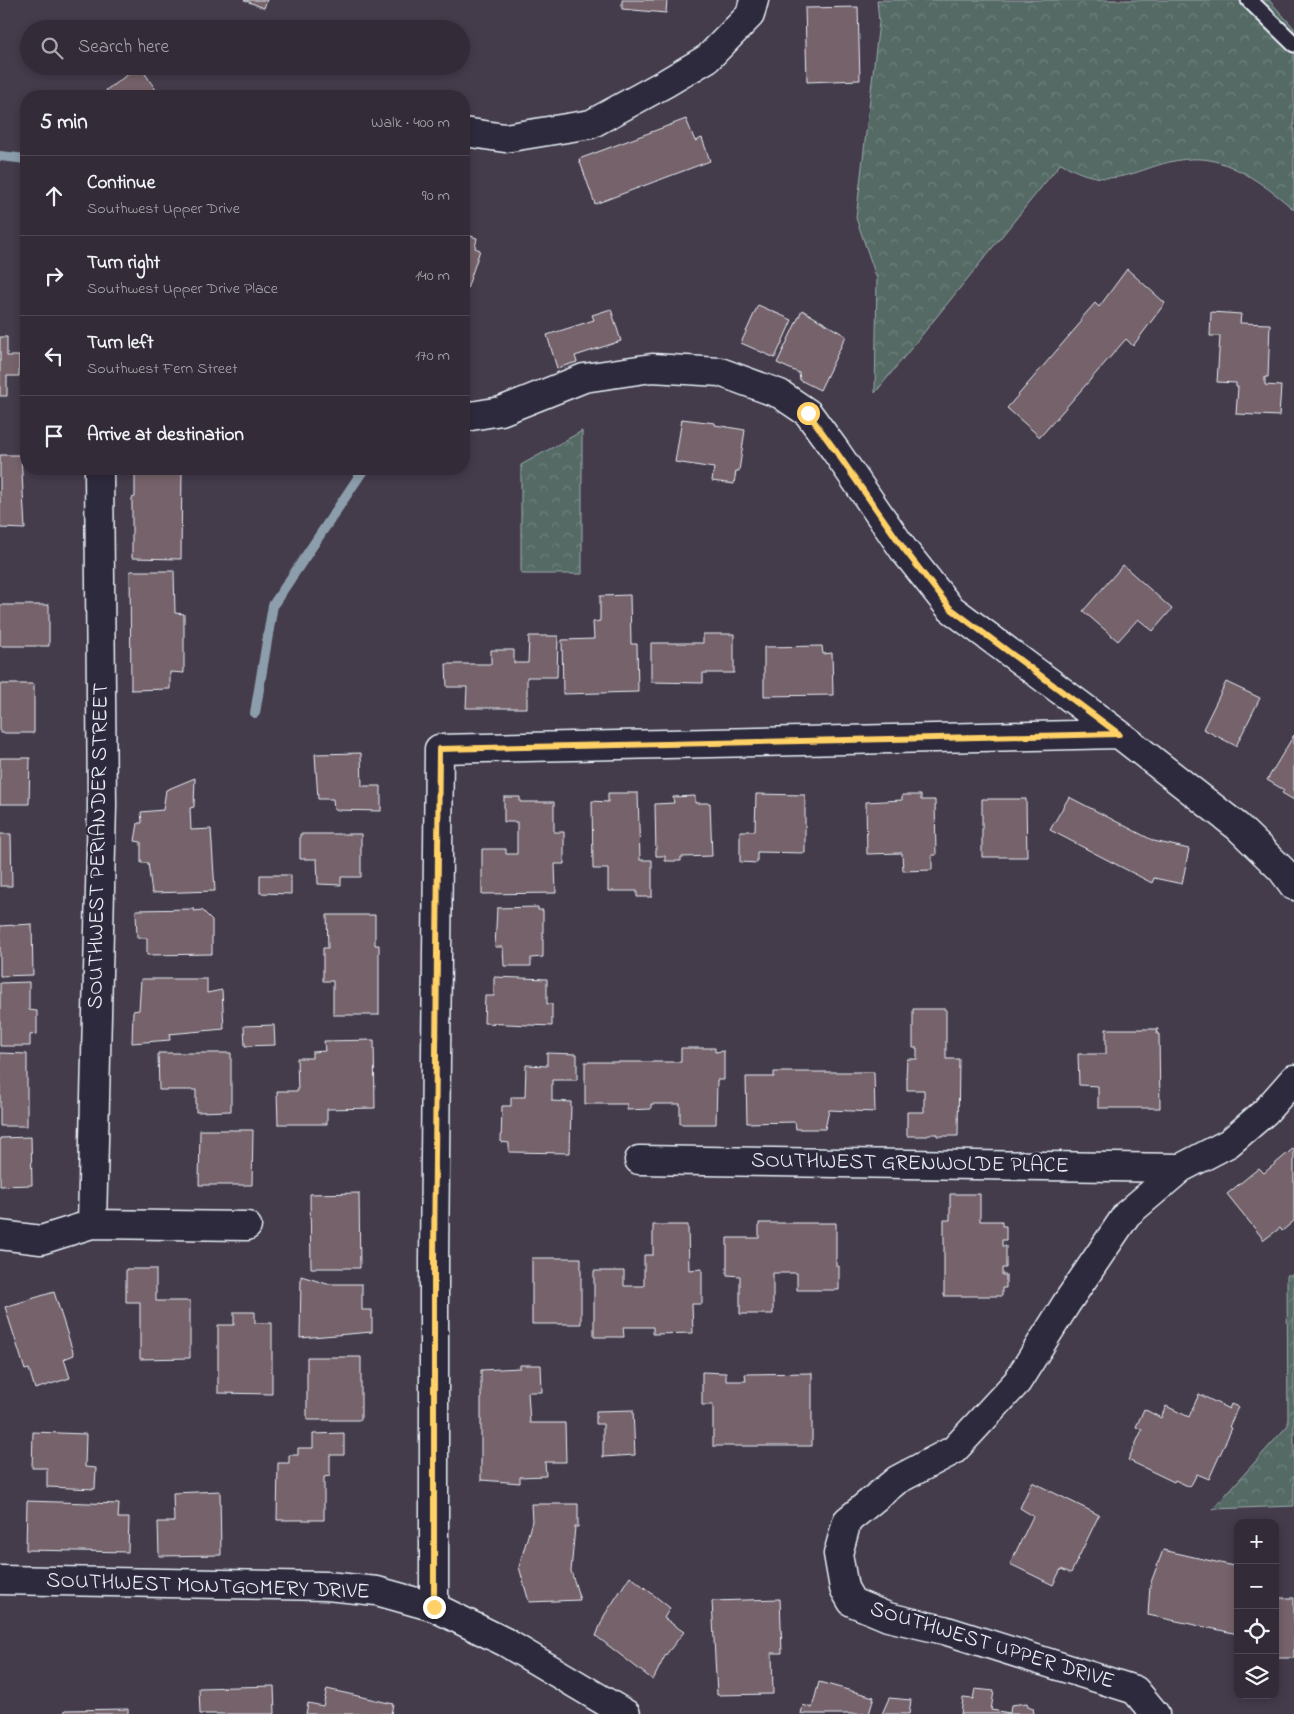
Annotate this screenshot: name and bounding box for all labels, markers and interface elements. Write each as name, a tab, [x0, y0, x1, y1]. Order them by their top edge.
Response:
search box	[20, 20, 470, 75]
icon: search	[38, 34, 66, 62]
text: Search here	[78, 34, 169, 61]
text: 5 min	[40, 108, 88, 138]
text: Walk · 400 m	[371, 111, 450, 135]
text: Continue	[87, 170, 155, 197]
icon: ahead	[40, 182, 68, 210]
text: 90 m	[422, 184, 450, 208]
text: Southwest Upper Drive	[87, 197, 240, 221]
text: Turn right	[87, 250, 160, 277]
icon: right	[40, 262, 68, 290]
text: 140 m	[415, 264, 450, 288]
text: Southwest Upper Drive Place	[87, 277, 278, 301]
text: Turn left	[87, 330, 154, 357]
icon: left	[40, 342, 68, 370]
text: 170 m	[415, 344, 450, 368]
text: Southwest Fern Street	[87, 357, 238, 381]
route start	[797, 402, 820, 425]
icon: arrive	[40, 422, 68, 450]
text: Arrive at destination	[87, 422, 244, 449]
street label: SOUTHWEST PERIANDER STREET	[80, 682, 118, 1009]
street label: SOUTHWEST GRENWOLDE PLACE	[751, 1145, 1069, 1183]
map controls	[1234, 1519, 1279, 1699]
button: +	[1234, 1519, 1279, 1564]
button: −	[1234, 1564, 1279, 1609]
street label: SOUTHWEST MONTGOMERY DRIVE	[46, 1565, 370, 1609]
street label: SOUTHWEST UPPER DRIVE	[866, 1594, 1118, 1698]
route end	[423, 1596, 446, 1619]
button: locate	[1234, 1609, 1279, 1654]
button: layers	[1234, 1654, 1279, 1699]

